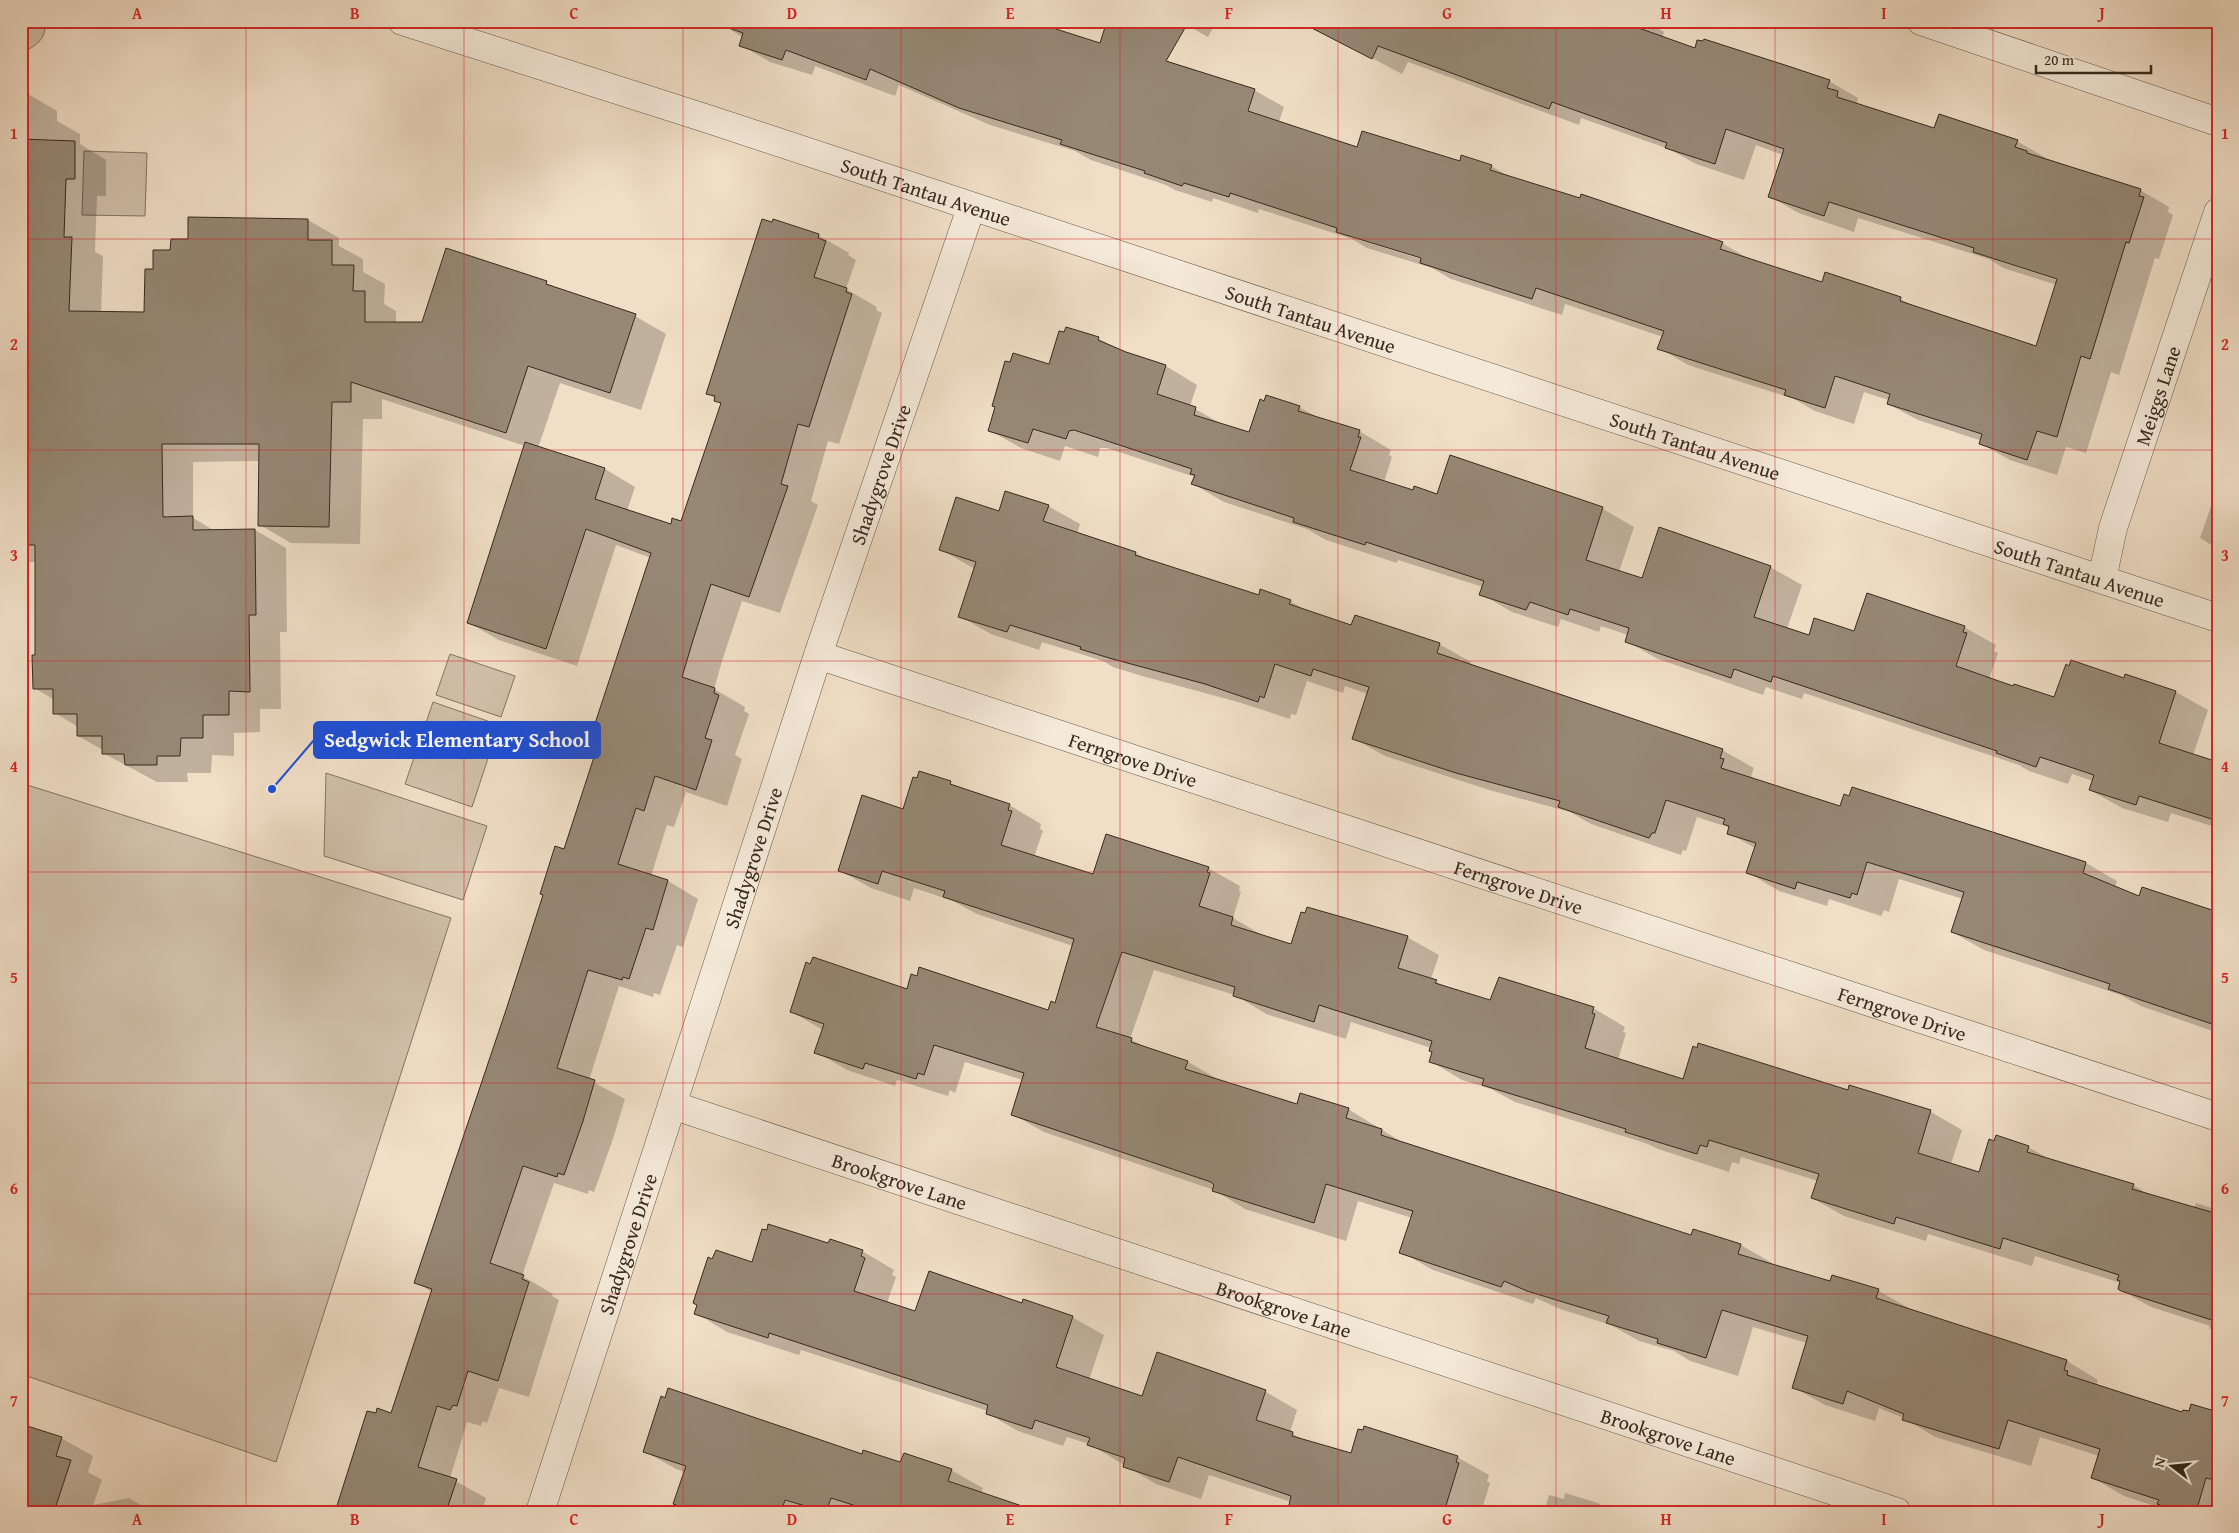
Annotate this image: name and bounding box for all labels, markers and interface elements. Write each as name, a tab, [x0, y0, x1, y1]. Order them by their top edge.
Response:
text: A	[132, 1, 143, 25]
text: B	[350, 1, 360, 25]
text: C	[569, 1, 579, 25]
text: D	[787, 1, 797, 25]
text: E	[1006, 1, 1015, 25]
text: F	[1225, 1, 1233, 25]
text: G	[1442, 1, 1452, 25]
text: H	[1660, 1, 1672, 25]
text: I	[1881, 1, 1887, 25]
text: J	[2096, 1, 2105, 25]
scale bar	[2036, 42, 2152, 74]
text: 20 m	[2044, 49, 2075, 70]
text: 1	[10, 121, 18, 145]
text: 1	[2221, 121, 2229, 145]
street label: South Tantau Avenue	[837, 149, 1015, 233]
street label: South Tantau Avenue	[1222, 276, 1400, 360]
text: 2	[10, 332, 18, 356]
text: 2	[2221, 332, 2229, 356]
street label: Meiggs Lane	[2127, 342, 2187, 449]
street label: Shadygrove Drive	[842, 400, 917, 548]
street label: South Tantau Avenue	[1606, 404, 1784, 487]
street label: South Tantau Avenue	[1991, 531, 2169, 614]
text: 3	[10, 543, 18, 567]
text: 3	[2221, 543, 2229, 567]
callout: Sedgwick Elementary School	[314, 722, 600, 758]
text: Sedgwick Elementary School	[324, 724, 591, 755]
street label: Ferngrove Drive	[1065, 724, 1201, 794]
text: 4	[10, 754, 18, 778]
text: 4	[2221, 754, 2229, 778]
street label: Shadygrove Drive	[716, 783, 789, 932]
street label: Ferngrove Drive	[1451, 852, 1587, 921]
text: 5	[10, 965, 18, 989]
text: 5	[2221, 965, 2229, 989]
street label: Ferngrove Drive	[1834, 978, 1971, 1048]
street label: Brookgrove Lane	[828, 1145, 971, 1217]
street label: Shadygrove Drive	[591, 1169, 663, 1318]
text: 6	[10, 1176, 18, 1200]
text: 6	[2221, 1176, 2229, 1200]
street label: Brookgrove Lane	[1213, 1272, 1355, 1344]
text: 7	[10, 1388, 18, 1412]
text: 7	[2221, 1388, 2229, 1412]
street label: Brookgrove Lane	[1597, 1400, 1740, 1472]
north arrow	[2146, 1440, 2196, 1490]
text: N	[2149, 1455, 2171, 1470]
text: A	[132, 1507, 143, 1531]
text: B	[350, 1507, 360, 1531]
text: C	[569, 1507, 579, 1531]
text: D	[787, 1507, 797, 1531]
text: E	[1006, 1507, 1015, 1531]
text: F	[1225, 1507, 1233, 1531]
text: G	[1442, 1507, 1452, 1531]
text: H	[1660, 1507, 1672, 1531]
text: I	[1881, 1507, 1887, 1531]
text: J	[2096, 1507, 2105, 1531]

